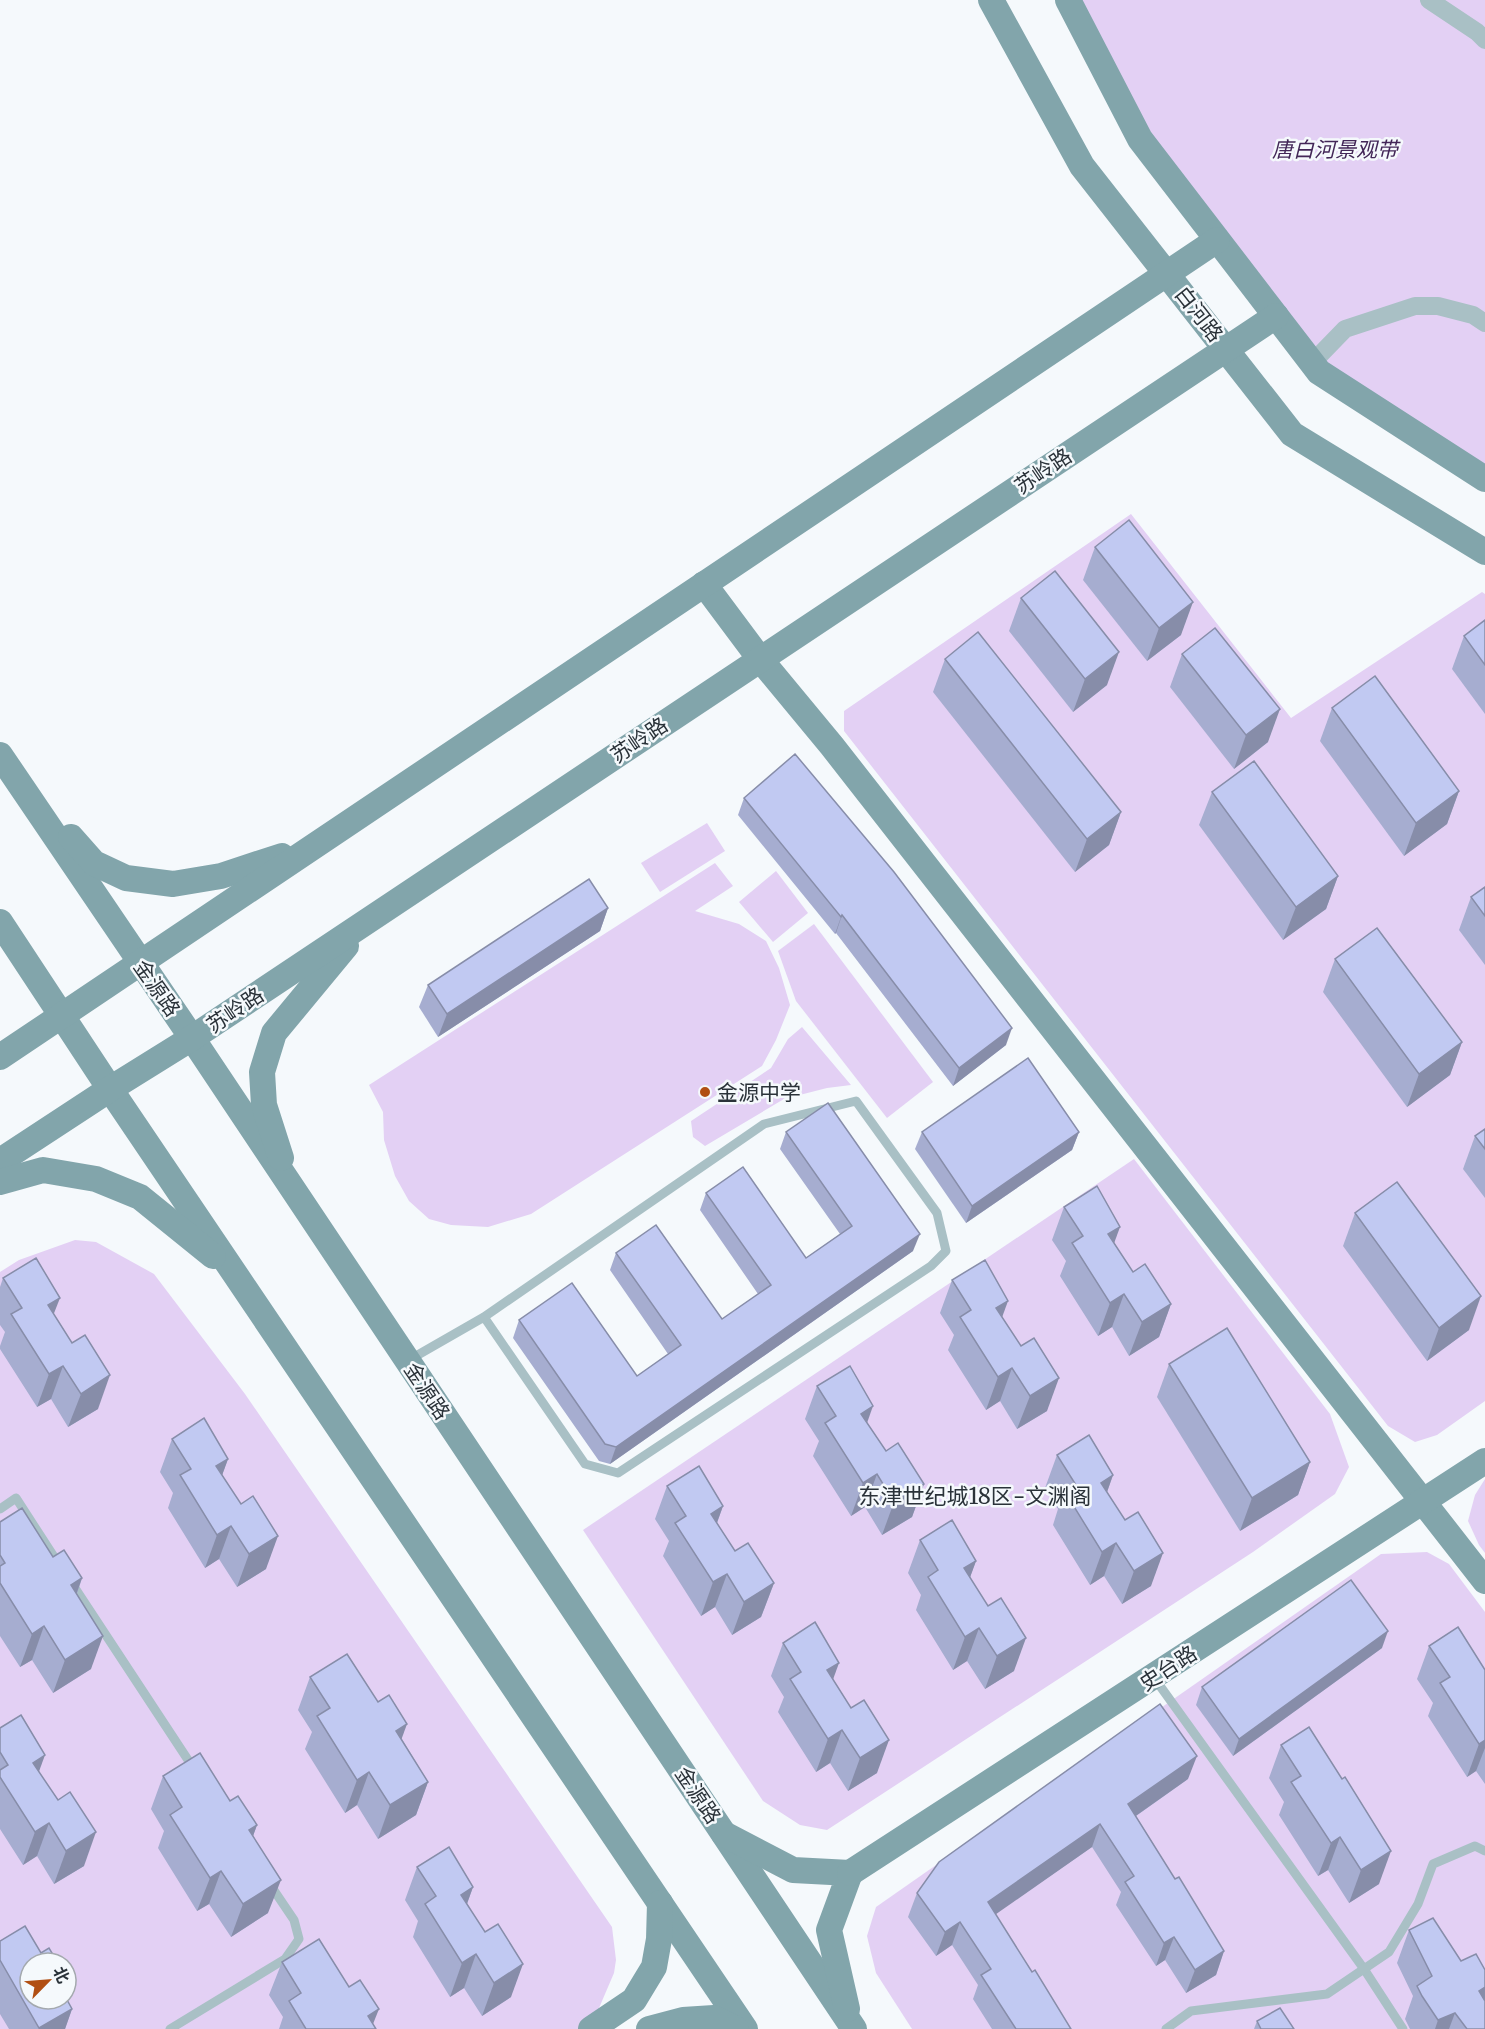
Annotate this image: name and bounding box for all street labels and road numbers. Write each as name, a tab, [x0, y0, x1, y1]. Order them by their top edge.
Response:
street label: 白河路	[1169, 281, 1229, 347]
street label: 苏岭路	[1009, 442, 1077, 500]
street label: 苏岭路	[605, 711, 673, 769]
street label: 金源路	[128, 954, 186, 1022]
street label: 苏岭路	[201, 981, 269, 1039]
street label: 金源路	[398, 1357, 456, 1425]
street label: 史台路	[1134, 1640, 1202, 1696]
street label: 金源路	[669, 1761, 727, 1829]

